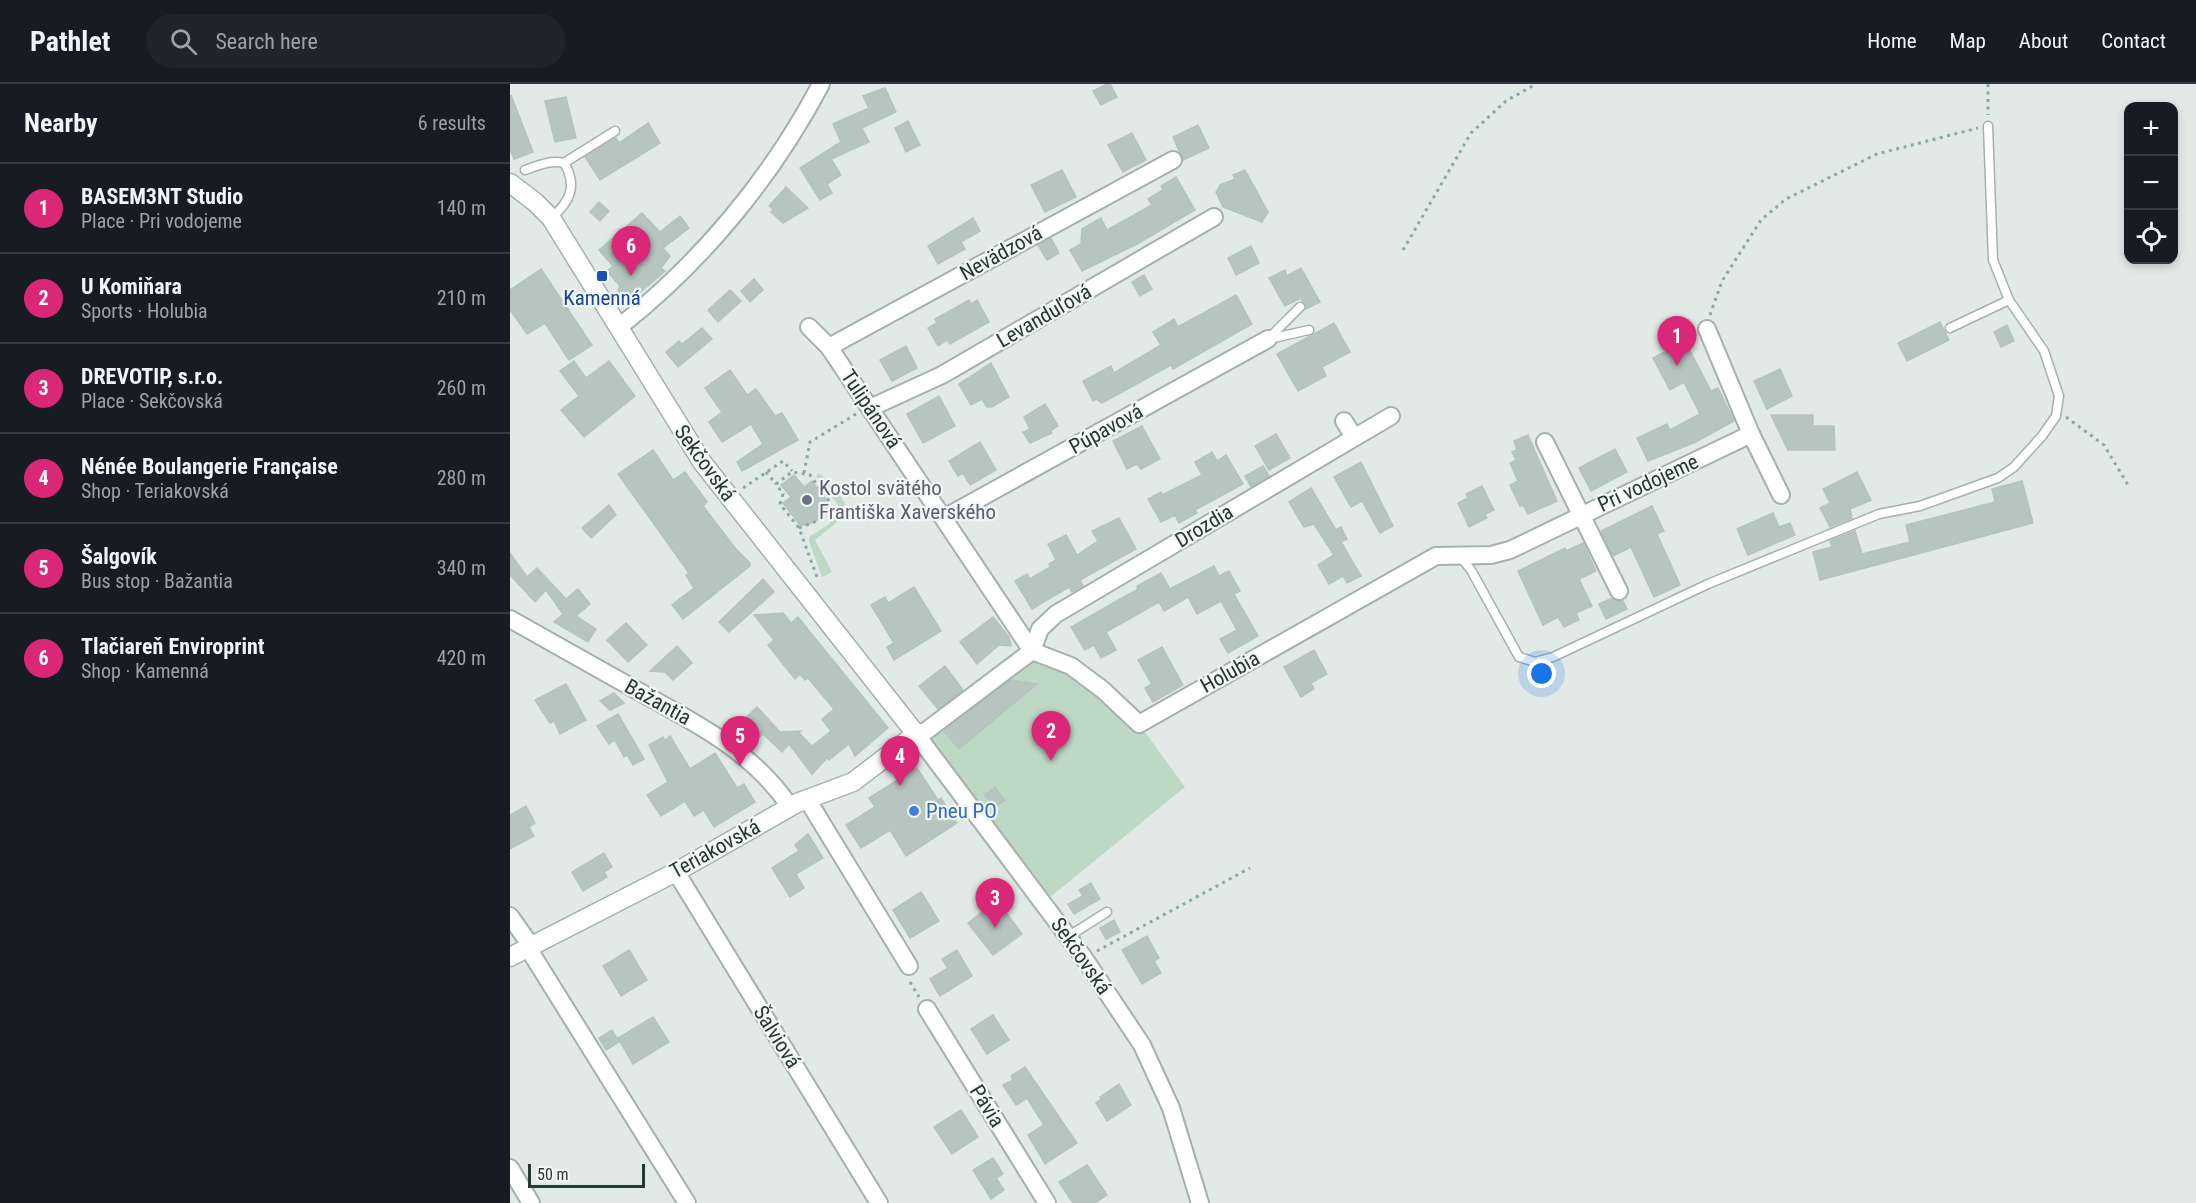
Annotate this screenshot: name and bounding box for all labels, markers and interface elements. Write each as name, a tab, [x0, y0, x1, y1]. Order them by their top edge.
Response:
search box	[146, 14, 566, 68]
text: Pathlet	[30, 25, 110, 58]
icon: search	[167, 25, 200, 58]
text: Search here	[215, 29, 318, 54]
text: Home	[1867, 29, 1917, 53]
text: Map	[1950, 29, 1986, 53]
text: About	[2019, 29, 2068, 53]
text: Contact	[2101, 29, 2166, 53]
map controls	[2124, 102, 2178, 264]
button: +	[2124, 102, 2178, 156]
text: Nearby	[24, 108, 98, 138]
text: 6 results	[418, 111, 486, 135]
button: −	[2124, 156, 2178, 210]
text: BASEM3NT Studio	[81, 184, 243, 209]
text: 1	[38, 196, 49, 220]
text: 140 m	[437, 196, 486, 220]
text: Place · Pri vodojeme	[81, 209, 242, 233]
button: locate	[2124, 210, 2178, 264]
street label: Nevädzová	[956, 221, 1046, 285]
pin: 6	[612, 226, 650, 276]
marker: Kamenná	[595, 269, 609, 283]
text: U Komiňara	[81, 274, 182, 299]
street label: Levanduľová	[993, 279, 1095, 353]
text: 2	[38, 286, 49, 310]
text: 210 m	[437, 286, 486, 310]
place label: Kamenná	[563, 286, 641, 310]
text: Sports · Holubia	[81, 299, 208, 323]
pin: 1	[1658, 316, 1696, 366]
text: DREVOTIP, s.r.o.	[81, 364, 223, 389]
street label: Tulipánová	[836, 365, 906, 453]
text: 3	[38, 376, 49, 400]
text: 260 m	[437, 376, 486, 400]
text: Place · Sekčovská	[81, 389, 223, 413]
street label: Púpavová	[1065, 399, 1147, 459]
street label: Sekčovská	[669, 420, 741, 506]
street label: Pri vodojeme	[1594, 449, 1702, 517]
text: Nénée Boulangerie Française	[81, 454, 338, 479]
text: 4	[38, 466, 49, 490]
text: 280 m	[437, 466, 486, 490]
place label: Kostol svätého Františka Xaverského	[819, 476, 996, 524]
text: Shop · Teriakovská	[81, 479, 229, 503]
marker: Kostol svätého Františka Xaverského	[800, 493, 814, 507]
street label: Drozdia	[1171, 500, 1237, 552]
text: Šalgovík	[81, 544, 157, 569]
text: 5	[38, 556, 49, 580]
text: 340 m	[437, 556, 486, 580]
text: Bus stop · Bažantia	[81, 569, 233, 593]
text: Tlačiareň Enviroprint	[81, 634, 265, 659]
text: 6	[38, 646, 49, 670]
text: 420 m	[437, 646, 486, 670]
street label: Holubia	[1196, 646, 1264, 698]
text: Shop · Kamenná	[81, 659, 209, 683]
your location	[1527, 659, 1556, 688]
street label: Bažantia	[621, 674, 695, 730]
pin: 2	[1032, 712, 1070, 761]
pin: 5	[720, 716, 760, 766]
pin: 4	[880, 736, 920, 786]
place label: Pneu PO	[926, 799, 997, 823]
marker: Pneu PO	[907, 804, 921, 818]
street label: Teriakovská	[666, 815, 764, 883]
pin: 3	[976, 878, 1014, 928]
street label: Sekčovská	[1046, 913, 1116, 999]
street label: Šalviová	[749, 1001, 805, 1073]
street label: Pávia	[965, 1080, 1009, 1132]
scale bar	[528, 1161, 645, 1188]
text: 50 m	[537, 1165, 569, 1184]

